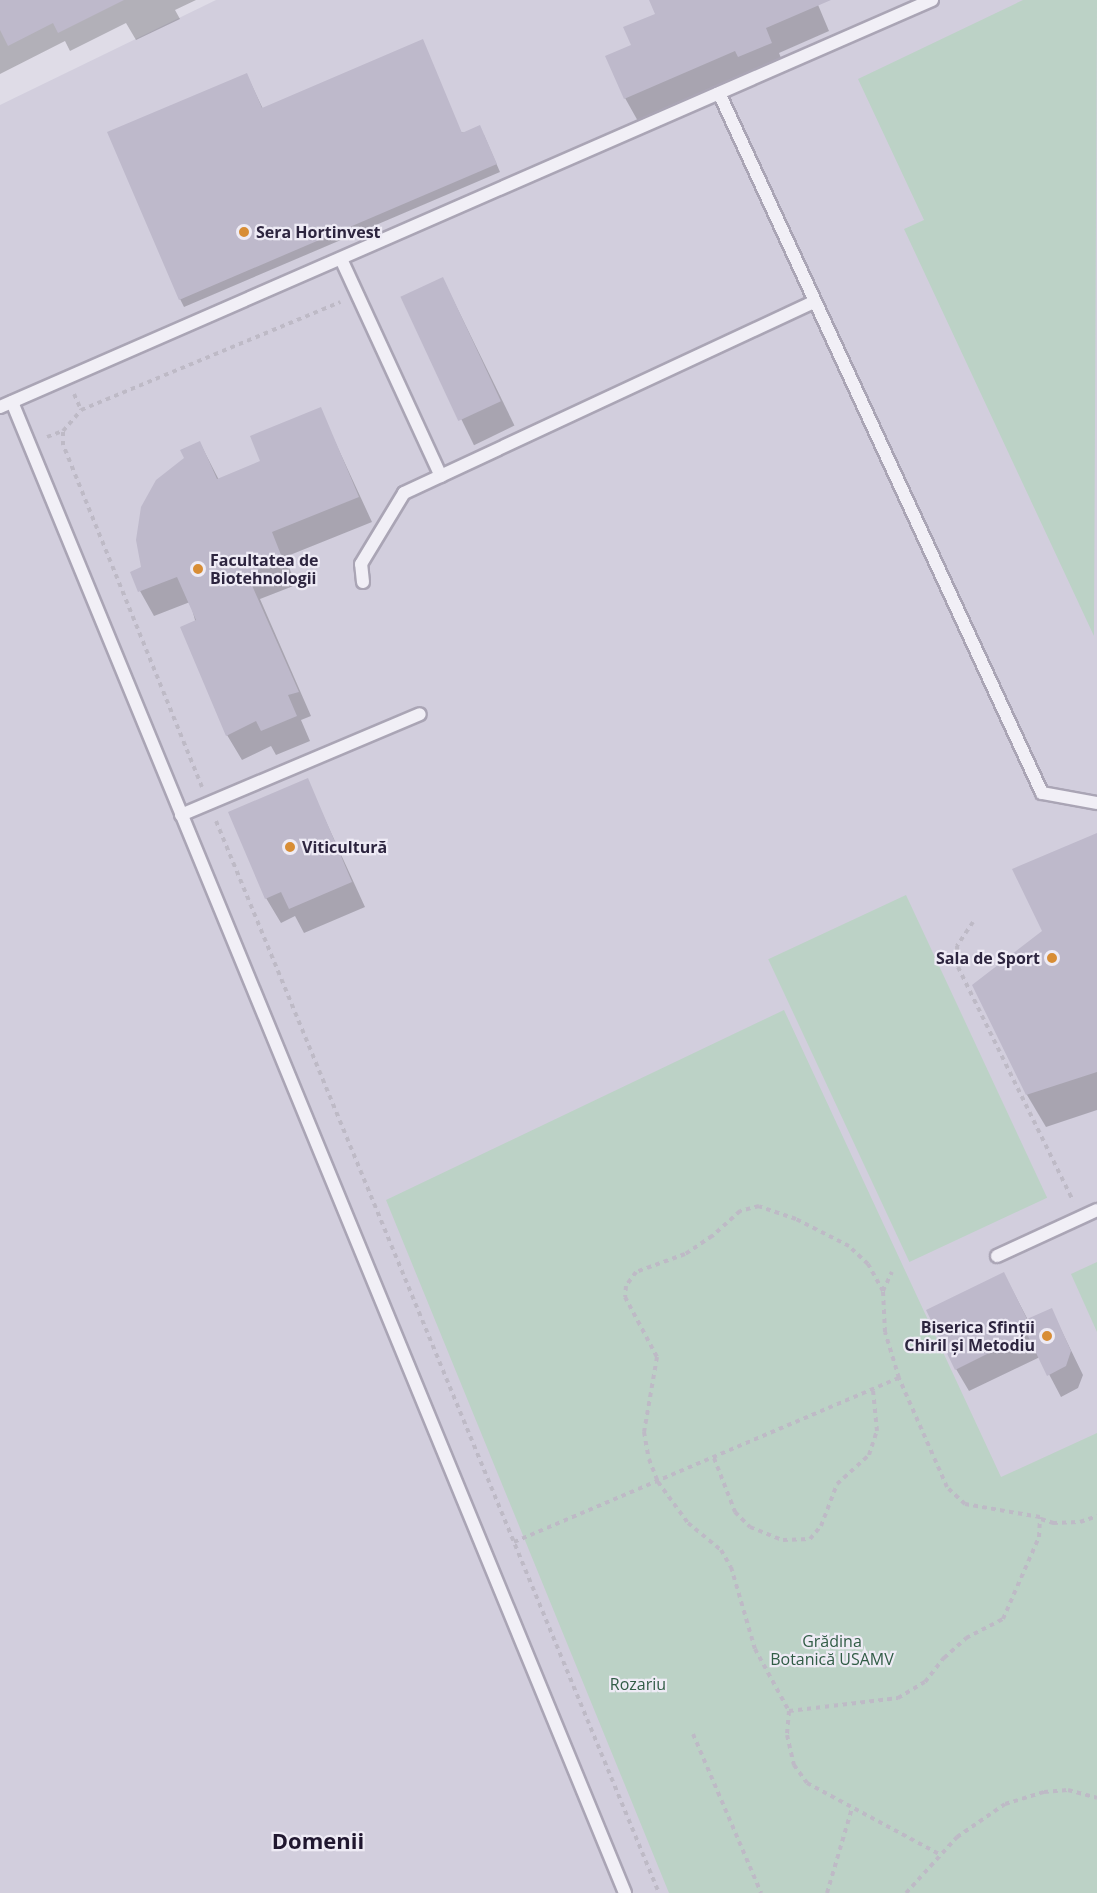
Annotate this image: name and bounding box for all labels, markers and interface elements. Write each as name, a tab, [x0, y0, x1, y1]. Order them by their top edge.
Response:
place label: Sera Hortinvest	[256, 222, 381, 242]
marker: Sera Hortinvest	[237, 225, 251, 239]
place label: Facultatea de Biotehnologii	[210, 550, 318, 588]
marker: Facultatea de Biotehnologii	[191, 562, 205, 576]
place label: Viticultură	[302, 837, 387, 857]
marker: Viticultură	[283, 840, 297, 854]
place label: Sala de Sport	[936, 948, 1040, 968]
marker: Sala de Sport	[1045, 951, 1059, 965]
place label: Biserica Sfinții Chiril și Metodiu	[904, 1317, 1035, 1355]
marker: Biserica Sfinții Chiril și Metodiu	[1040, 1329, 1054, 1343]
park label: Grădina Botanică USAMV	[770, 1631, 894, 1669]
park label: Rozariu	[610, 1674, 666, 1694]
district label: Domenii	[272, 1828, 364, 1854]

